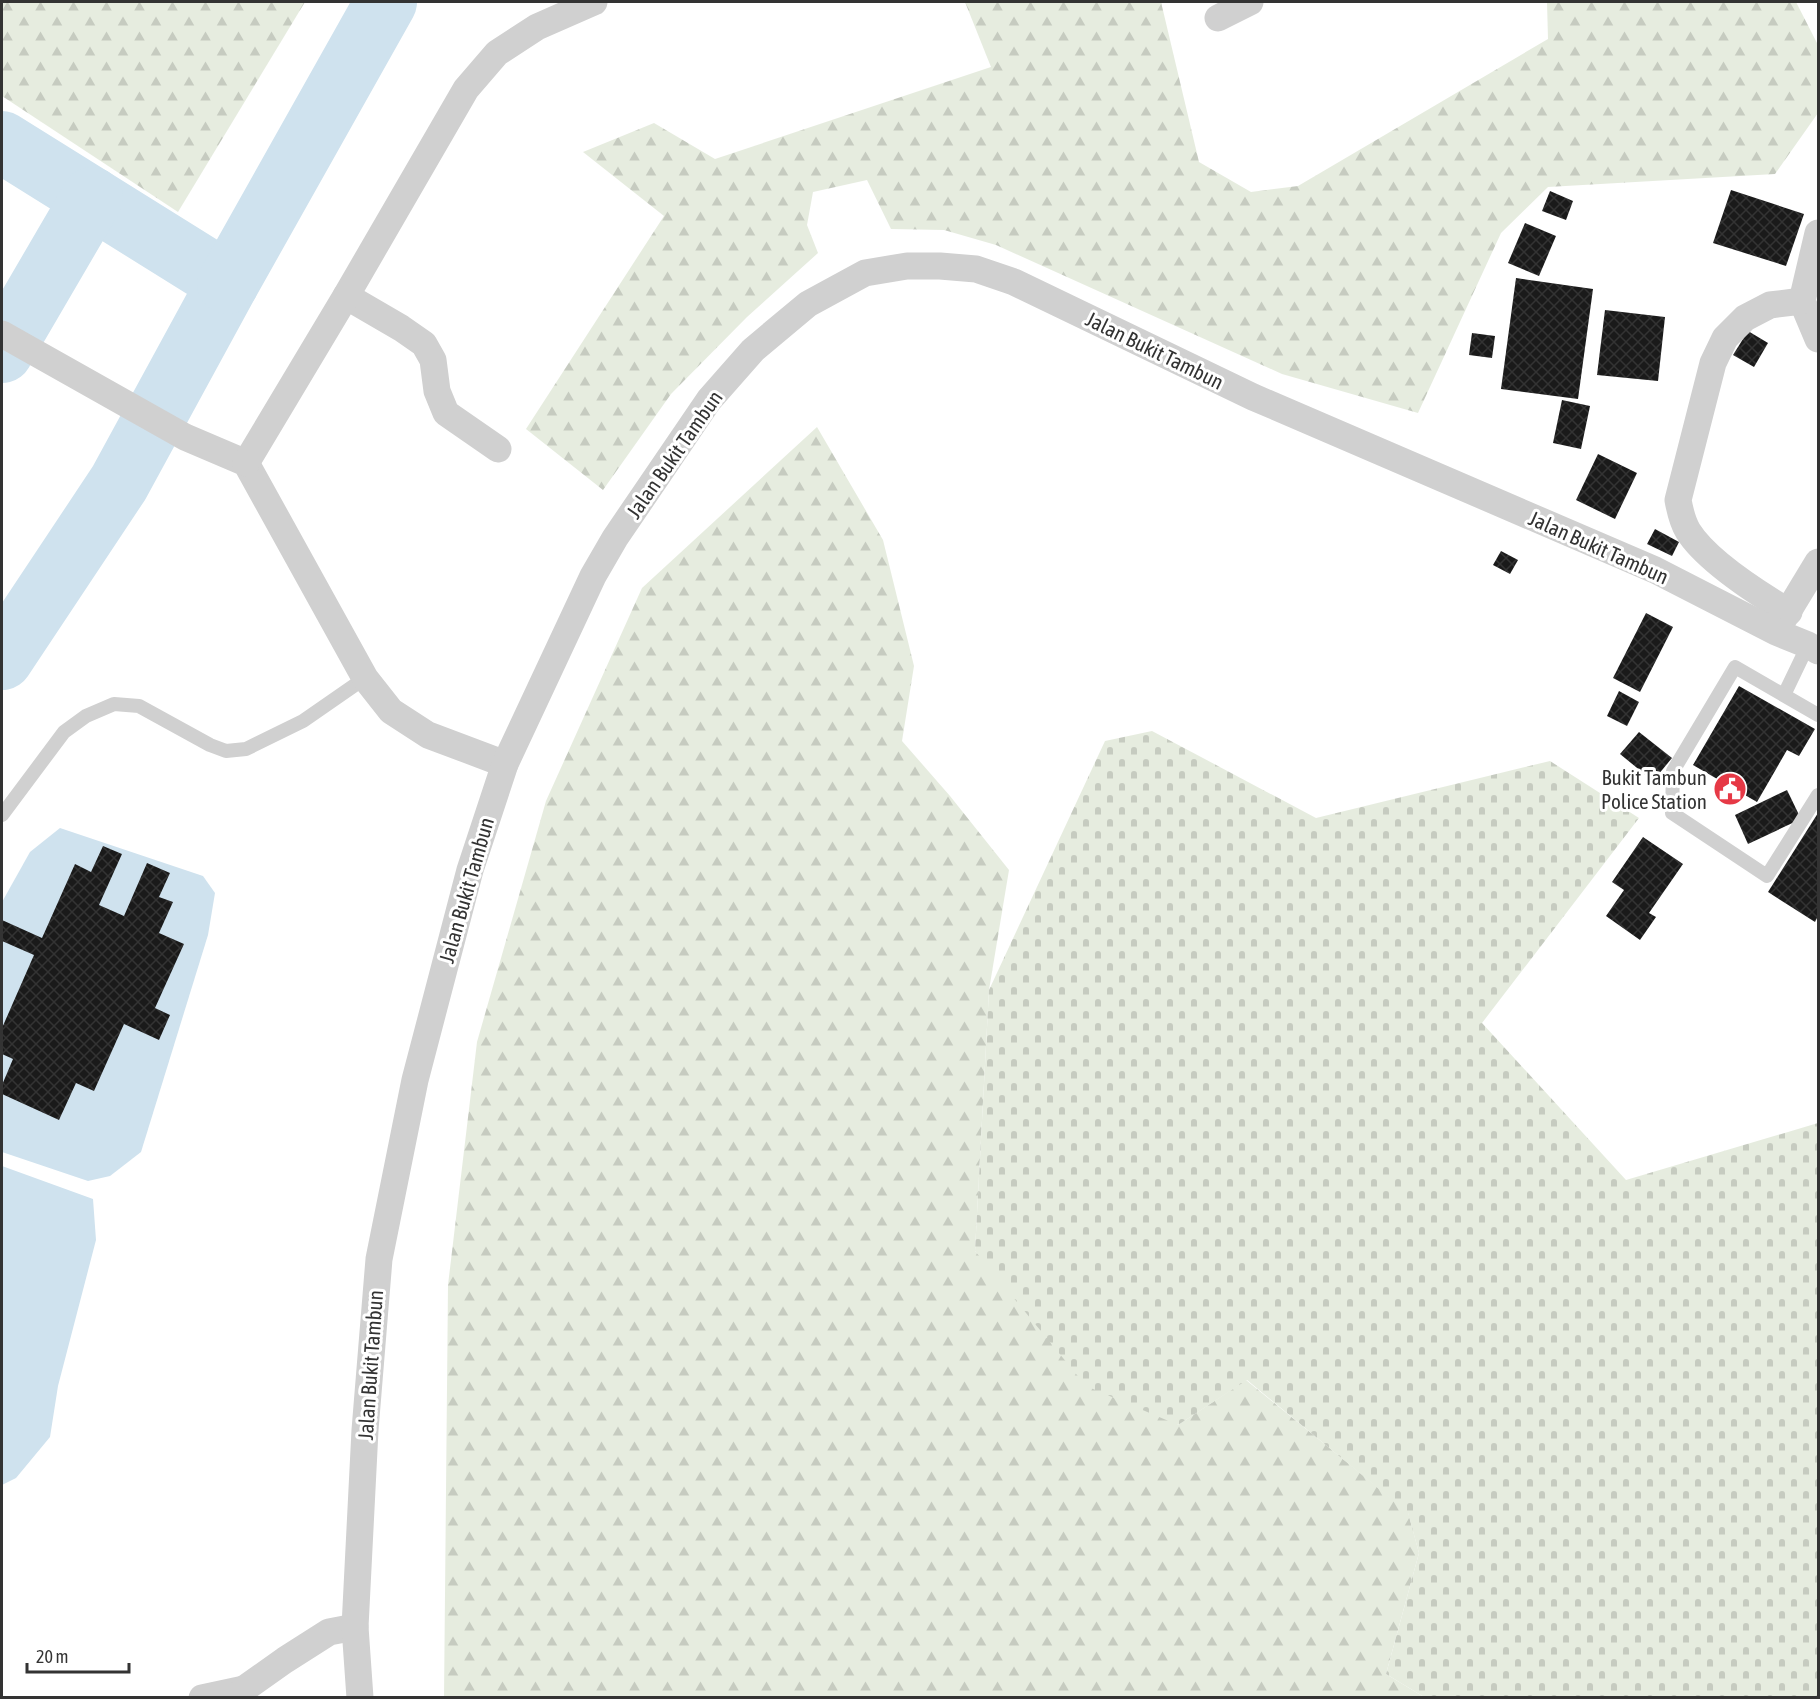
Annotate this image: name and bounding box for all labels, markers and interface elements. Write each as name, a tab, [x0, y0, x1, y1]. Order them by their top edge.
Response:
street label: Jalan Bukit Tambun	[1082, 306, 1228, 394]
street label: Jalan Bukit Tambun	[621, 386, 727, 522]
street label: Jalan Bukit Tambun	[1525, 505, 1673, 589]
place label: Bukit Tambun Police Station	[1601, 765, 1707, 813]
public building icon: Bukit Tambun Police Station	[1712, 771, 1748, 807]
street label: Jalan Bukit Tambun	[434, 814, 498, 966]
street label: Jalan Bukit Tambun	[353, 1289, 387, 1441]
scale bar	[27, 1636, 129, 1674]
text: 20 m	[36, 1646, 68, 1667]

